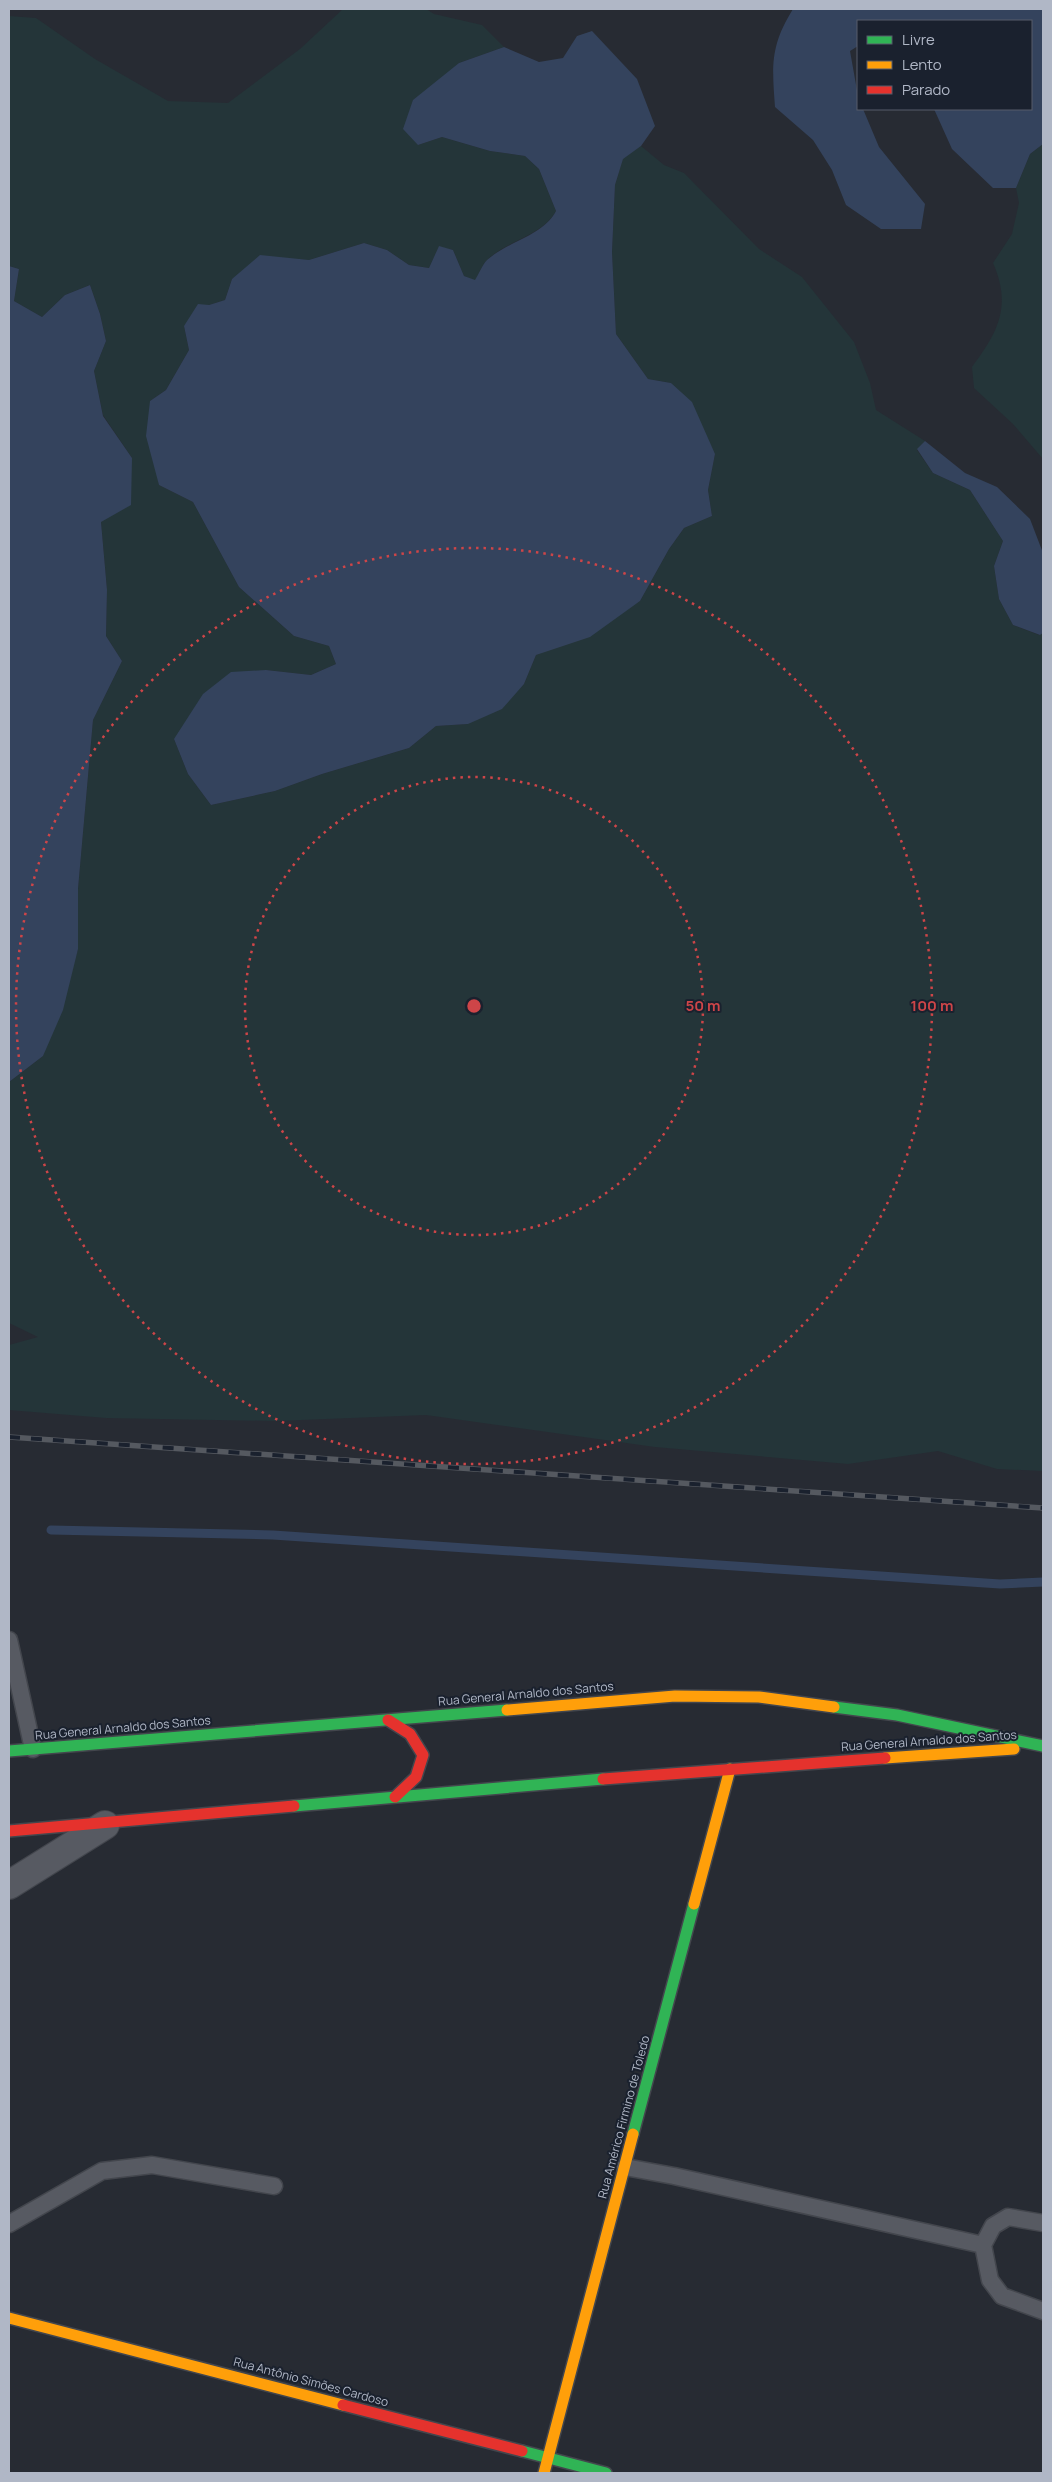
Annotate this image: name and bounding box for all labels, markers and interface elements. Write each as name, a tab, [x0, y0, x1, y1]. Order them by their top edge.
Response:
legend	[857, 20, 1032, 110]
text: Livre	[902, 29, 935, 50]
text: Lento	[902, 54, 942, 75]
text: Parado	[902, 79, 950, 100]
text: 50 m	[685, 995, 721, 1016]
text: 100 m	[911, 995, 953, 1016]
centre of rings	[465, 997, 483, 1015]
street label: Rua General Arnaldo dos Santos	[437, 1677, 614, 1710]
street label: Rua General Arnaldo dos Santos	[34, 1711, 211, 1744]
street label: Rua General Arnaldo dos Santos	[840, 1726, 1017, 1755]
street label: Rua Américo Firmino de Toledo	[594, 2033, 653, 2200]
street label: Rua Antônio Simões Cardoso	[232, 2353, 390, 2410]

